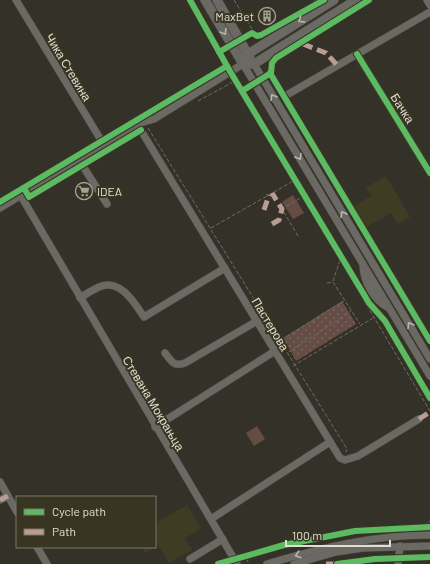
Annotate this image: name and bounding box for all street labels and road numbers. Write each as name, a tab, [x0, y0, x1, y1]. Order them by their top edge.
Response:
street label: Чика Стевина	[43, 31, 95, 104]
street label: Бачка	[388, 90, 418, 126]
street label: Пастерова	[249, 295, 293, 354]
street label: Стевана Мокрањца	[119, 353, 188, 454]

